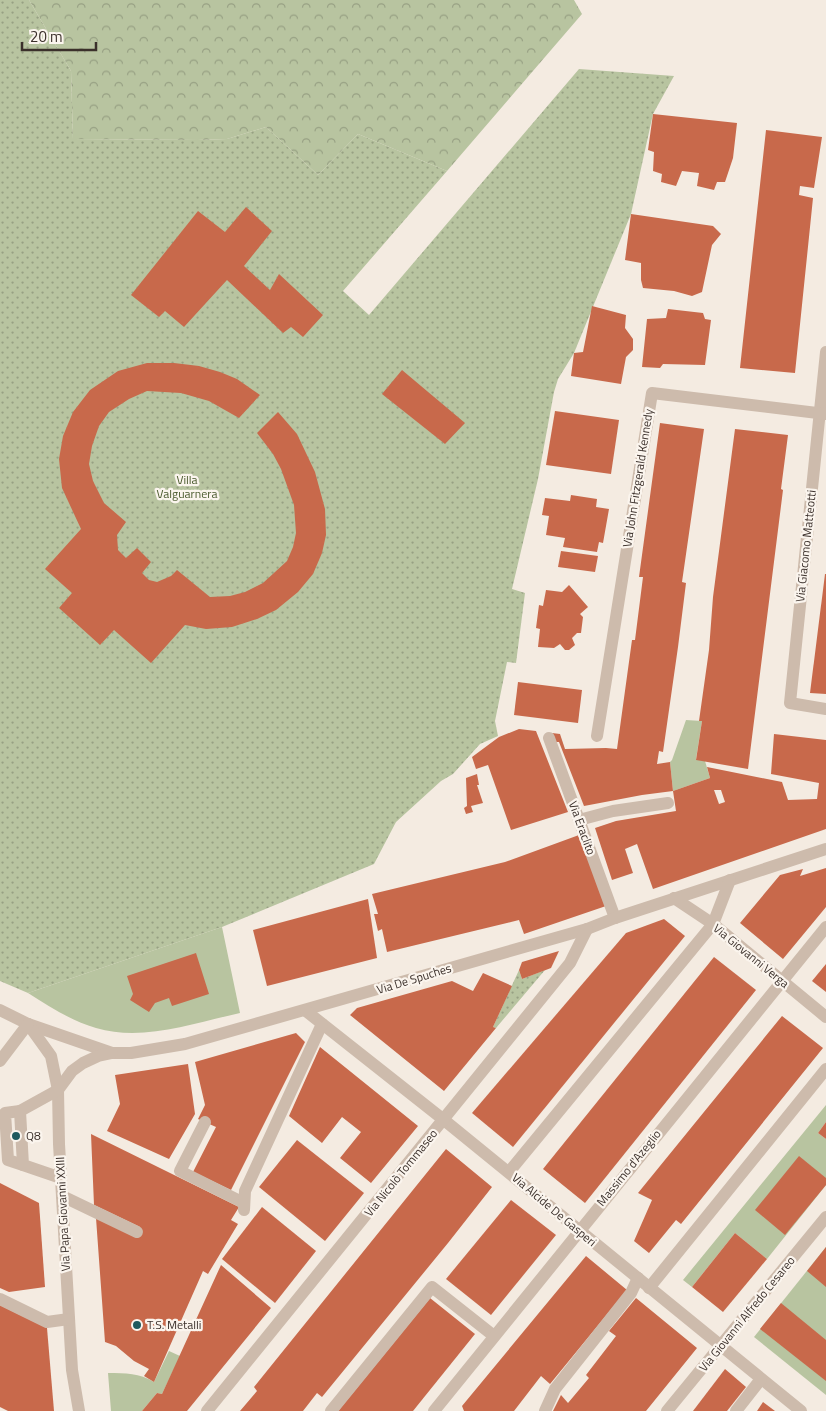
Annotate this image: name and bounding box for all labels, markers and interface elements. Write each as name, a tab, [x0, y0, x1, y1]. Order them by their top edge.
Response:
scale bar	[22, 20, 96, 52]
text: 20 m	[30, 25, 63, 48]
street label: Via John Fitzgerald Kennedy	[617, 407, 658, 549]
park label: Villa Valguarnera	[157, 470, 217, 503]
street label: Via Giacomo Matteotti	[790, 489, 821, 603]
street label: Via Eraclito	[564, 798, 601, 858]
street label: Via Giovanni Verga	[709, 919, 794, 992]
street label: Via De Spuches	[374, 958, 454, 999]
street label: Via Nicolò Tommaseo	[359, 1125, 442, 1221]
street label: Massimo d'Azeglio	[592, 1125, 665, 1210]
place label: Q8	[26, 1126, 41, 1145]
marker: Q8	[10, 1130, 22, 1142]
street label: Via Papa Giovanni XXIII	[50, 1156, 75, 1272]
street label: Via Alcide De Gasperi	[508, 1168, 601, 1251]
street label: Via Giovanni Alfredo Cesareo	[694, 1252, 799, 1376]
place label: T.S. Metalli	[147, 1315, 201, 1334]
marker: T.S. Metalli	[131, 1319, 143, 1331]

